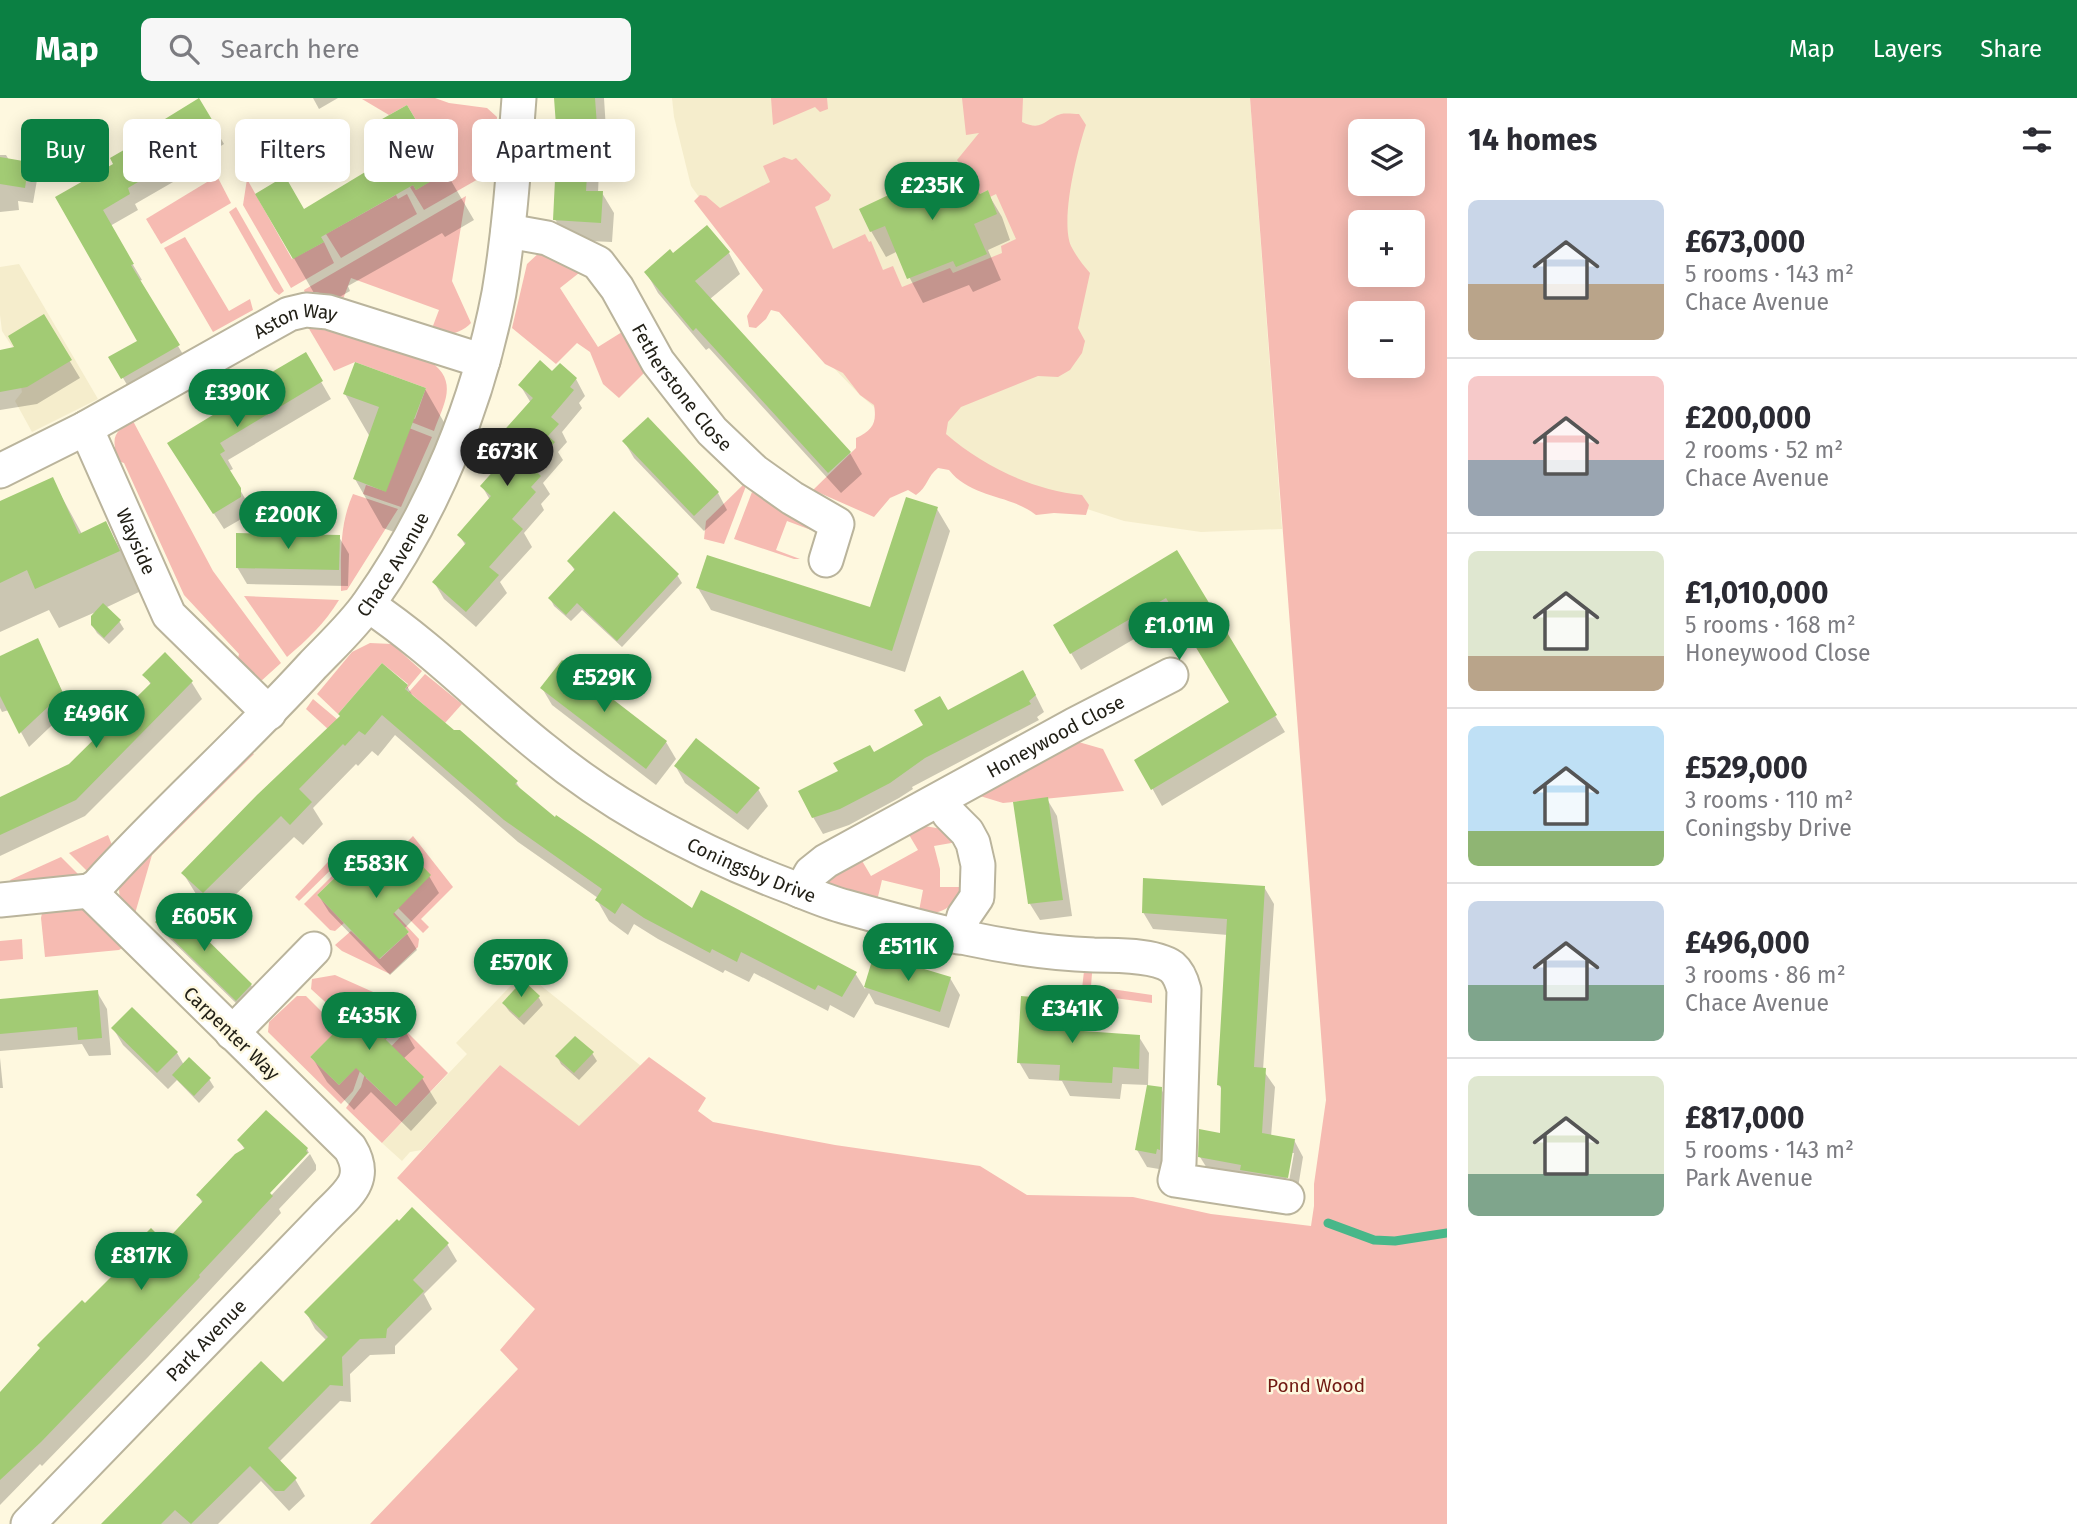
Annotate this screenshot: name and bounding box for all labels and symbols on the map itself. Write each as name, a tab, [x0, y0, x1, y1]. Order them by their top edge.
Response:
pin: £235K	[883, 162, 981, 222]
street label: Aston Way	[250, 299, 341, 344]
street label: Fetherstone Close	[627, 320, 737, 456]
pin: £390K	[188, 370, 286, 429]
pin: £673K	[458, 428, 556, 488]
pin: £200K	[239, 491, 337, 551]
street label: Wayside	[111, 505, 161, 578]
street label: Chace Avenue	[352, 508, 434, 622]
pin: £1.01M	[1122, 602, 1236, 662]
pin: £529K	[555, 654, 653, 714]
pin: £496K	[47, 690, 145, 750]
street label: Honeywood Close	[983, 690, 1128, 783]
street label: Coningsby Drive	[683, 833, 819, 908]
pin: £583K	[327, 840, 425, 900]
pin: £605K	[155, 894, 253, 953]
pin: £511K	[859, 924, 957, 983]
pin: £570K	[472, 940, 570, 999]
street label: Carpenter Way	[179, 982, 285, 1085]
pin: £341K	[1023, 986, 1121, 1045]
pin: £435K	[320, 992, 418, 1052]
pin: £817K	[92, 1232, 190, 1292]
street label: Park Avenue	[161, 1294, 251, 1386]
park label: Pond Wood	[1267, 1374, 1365, 1397]

